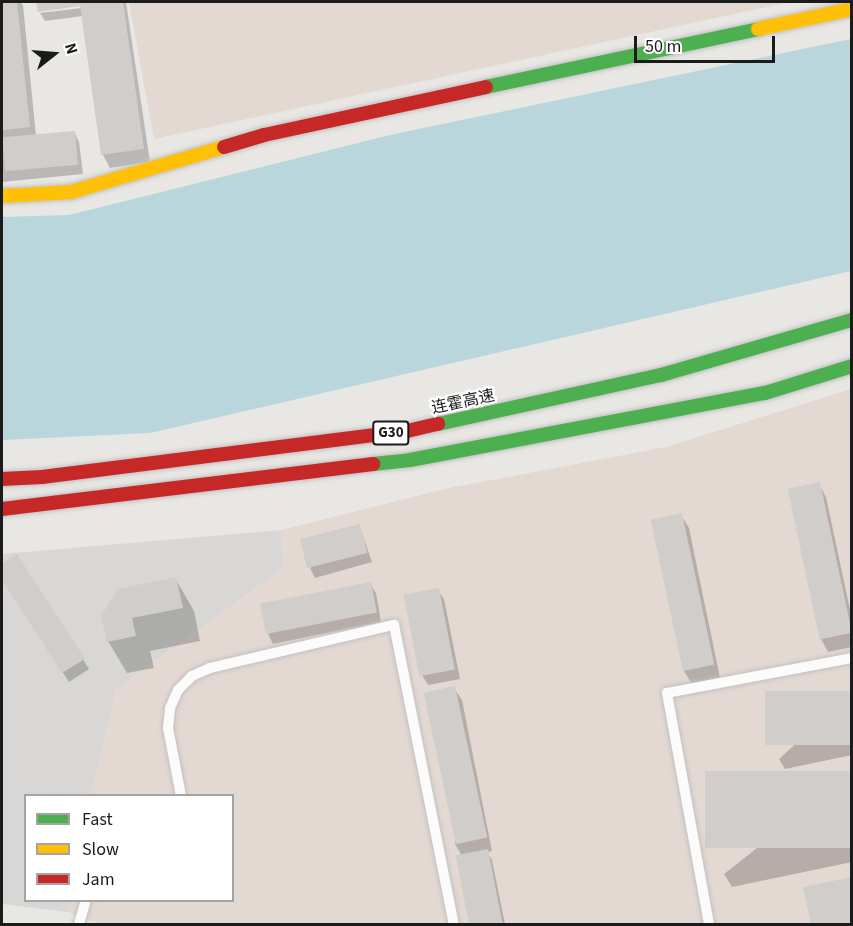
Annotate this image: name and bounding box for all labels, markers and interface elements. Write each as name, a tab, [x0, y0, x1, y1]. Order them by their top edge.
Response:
north arrow	[24, 24, 84, 84]
scale bar	[637, 24, 778, 62]
text: 50 m	[645, 34, 681, 59]
text: N	[59, 40, 83, 57]
street label: 连霍高速	[430, 386, 496, 418]
road number: G30	[372, 421, 410, 445]
legend	[24, 794, 234, 902]
text: Fast	[82, 807, 113, 832]
text: Slow	[82, 837, 119, 862]
text: Jam	[82, 867, 115, 892]

